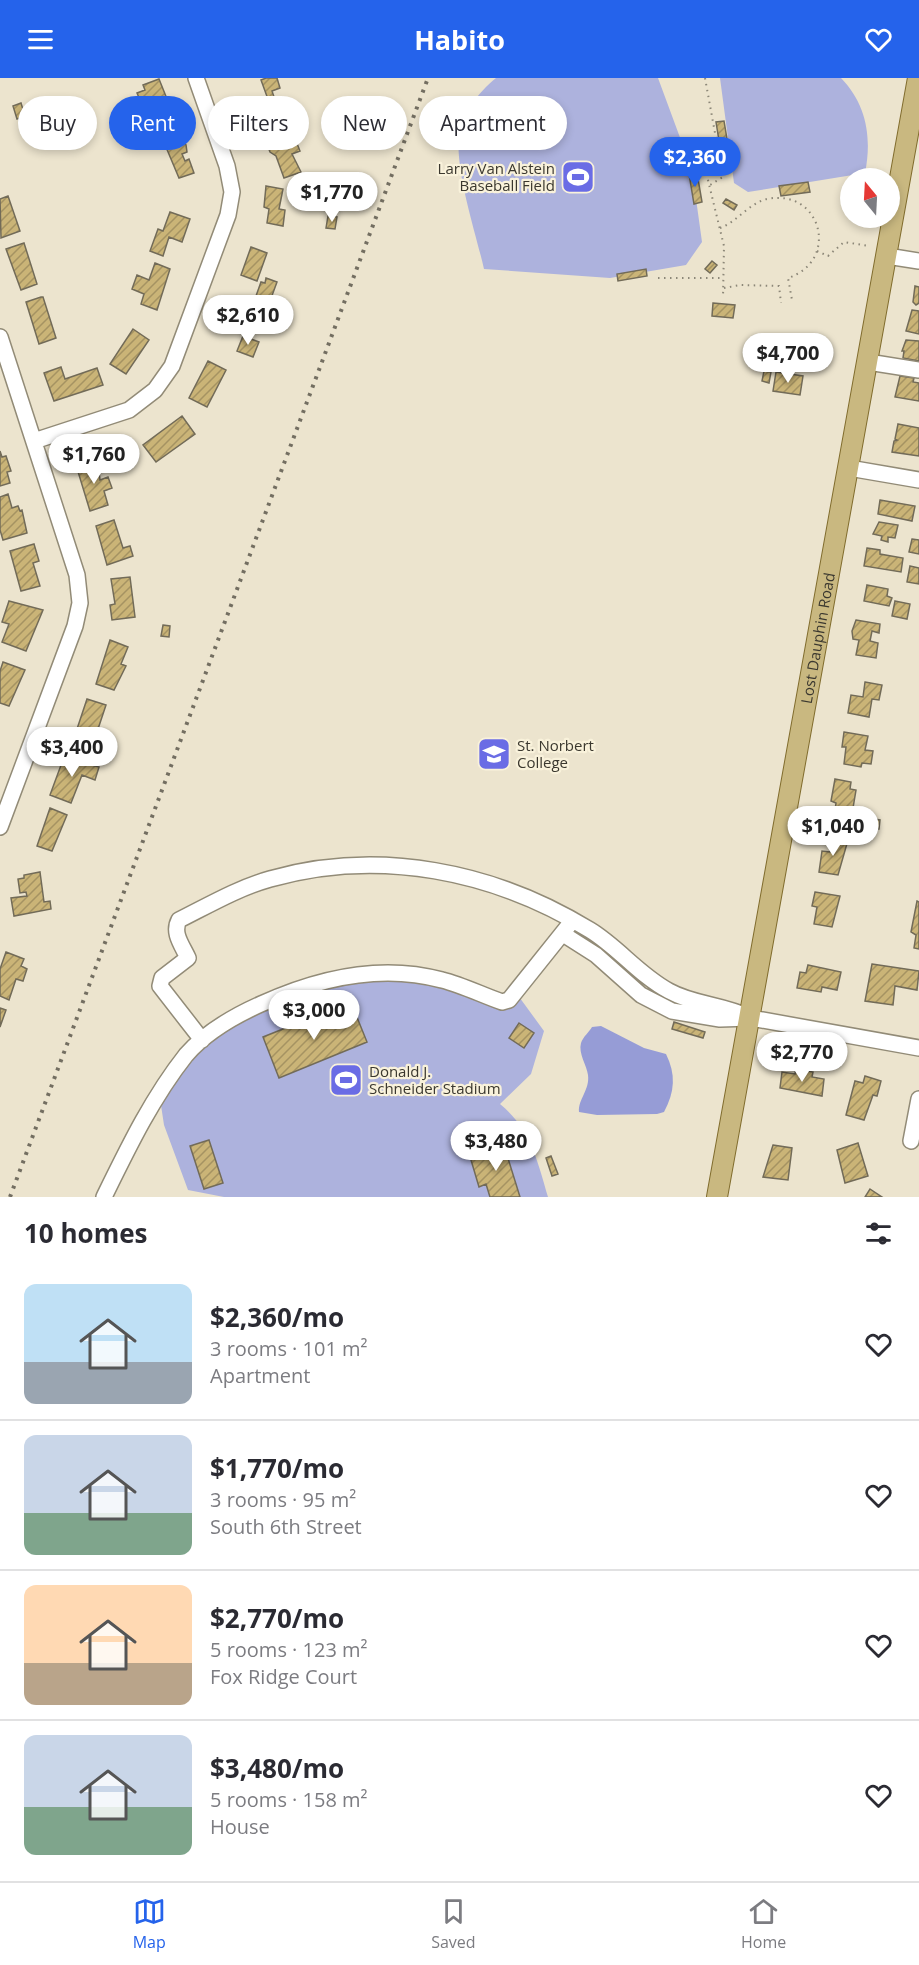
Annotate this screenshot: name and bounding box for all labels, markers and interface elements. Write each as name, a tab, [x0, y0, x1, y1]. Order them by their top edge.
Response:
text: Habito	[414, 21, 505, 58]
icon: menu	[24, 23, 57, 56]
icon: heart	[862, 23, 895, 56]
chip: Buy	[18, 96, 97, 150]
chip: Rent	[109, 96, 196, 150]
chip: Filters	[208, 96, 309, 150]
chip: New	[321, 96, 407, 150]
chip: Apartment	[419, 96, 567, 150]
pin: $2,360	[646, 137, 744, 188]
text: $2,360	[664, 143, 726, 170]
place label: Larry Van Alstein Baseball Field	[438, 158, 555, 195]
sports icon: Larry Van Alstein Baseball Field	[560, 159, 596, 195]
north arrow	[840, 168, 900, 228]
map controls	[840, 168, 900, 228]
pin: $1,770	[283, 172, 381, 223]
text: $1,770	[301, 178, 363, 205]
pin: $2,610	[199, 295, 297, 346]
text: $2,610	[217, 301, 279, 328]
pin: $4,700	[739, 333, 837, 384]
text: $4,700	[757, 339, 819, 366]
pin: $1,760	[45, 434, 143, 485]
text: $1,760	[63, 440, 125, 467]
street label: Lost Dauphin Road	[796, 571, 839, 705]
pin: $3,400	[23, 727, 121, 778]
text: $3,400	[41, 733, 103, 760]
place label: St. Norbert College	[517, 735, 594, 772]
school or university icon: St. Norbert College	[476, 736, 512, 772]
pin: $1,040	[784, 806, 882, 857]
text: $1,040	[802, 812, 864, 839]
pin: $3,000	[265, 990, 363, 1041]
text: $3,000	[283, 996, 345, 1023]
pin: $2,770	[753, 1032, 851, 1083]
text: $2,770	[771, 1038, 833, 1065]
place label: Donald J. Schneider Stadium	[369, 1061, 501, 1098]
sports icon: Donald J. Schneider Stadium	[328, 1062, 364, 1098]
pin: $3,480	[447, 1121, 545, 1172]
text: $3,480	[465, 1127, 527, 1154]
text: 10 homes	[24, 1215, 148, 1251]
icon: filters	[862, 1217, 895, 1250]
text: $2,360/mo	[210, 1299, 344, 1335]
icon: home	[72, 1308, 144, 1380]
icon: heart	[862, 1328, 895, 1361]
text: 3 rooms · 101 m²	[210, 1335, 368, 1362]
text: Apartment	[210, 1362, 310, 1389]
text: $1,770/mo	[210, 1450, 344, 1486]
icon: home	[72, 1459, 144, 1531]
icon: heart	[862, 1479, 895, 1512]
text: 3 rooms · 95 m²	[210, 1486, 356, 1513]
text: South 6th Street	[210, 1513, 362, 1540]
text: $2,770/mo	[210, 1600, 344, 1636]
icon: home	[72, 1609, 144, 1681]
icon: heart	[862, 1629, 895, 1662]
text: 5 rooms · 123 m²	[210, 1636, 368, 1663]
text: Fox Ridge Court	[210, 1663, 357, 1690]
text: $3,480/mo	[210, 1750, 344, 1786]
icon: home	[72, 1759, 144, 1831]
icon: heart	[862, 1779, 895, 1812]
text: 5 rooms · 158 m²	[210, 1786, 368, 1813]
text: House	[210, 1813, 270, 1840]
tab: Map	[133, 1895, 166, 1953]
tab: Saved	[431, 1895, 476, 1953]
tab: Home	[741, 1895, 786, 1953]

